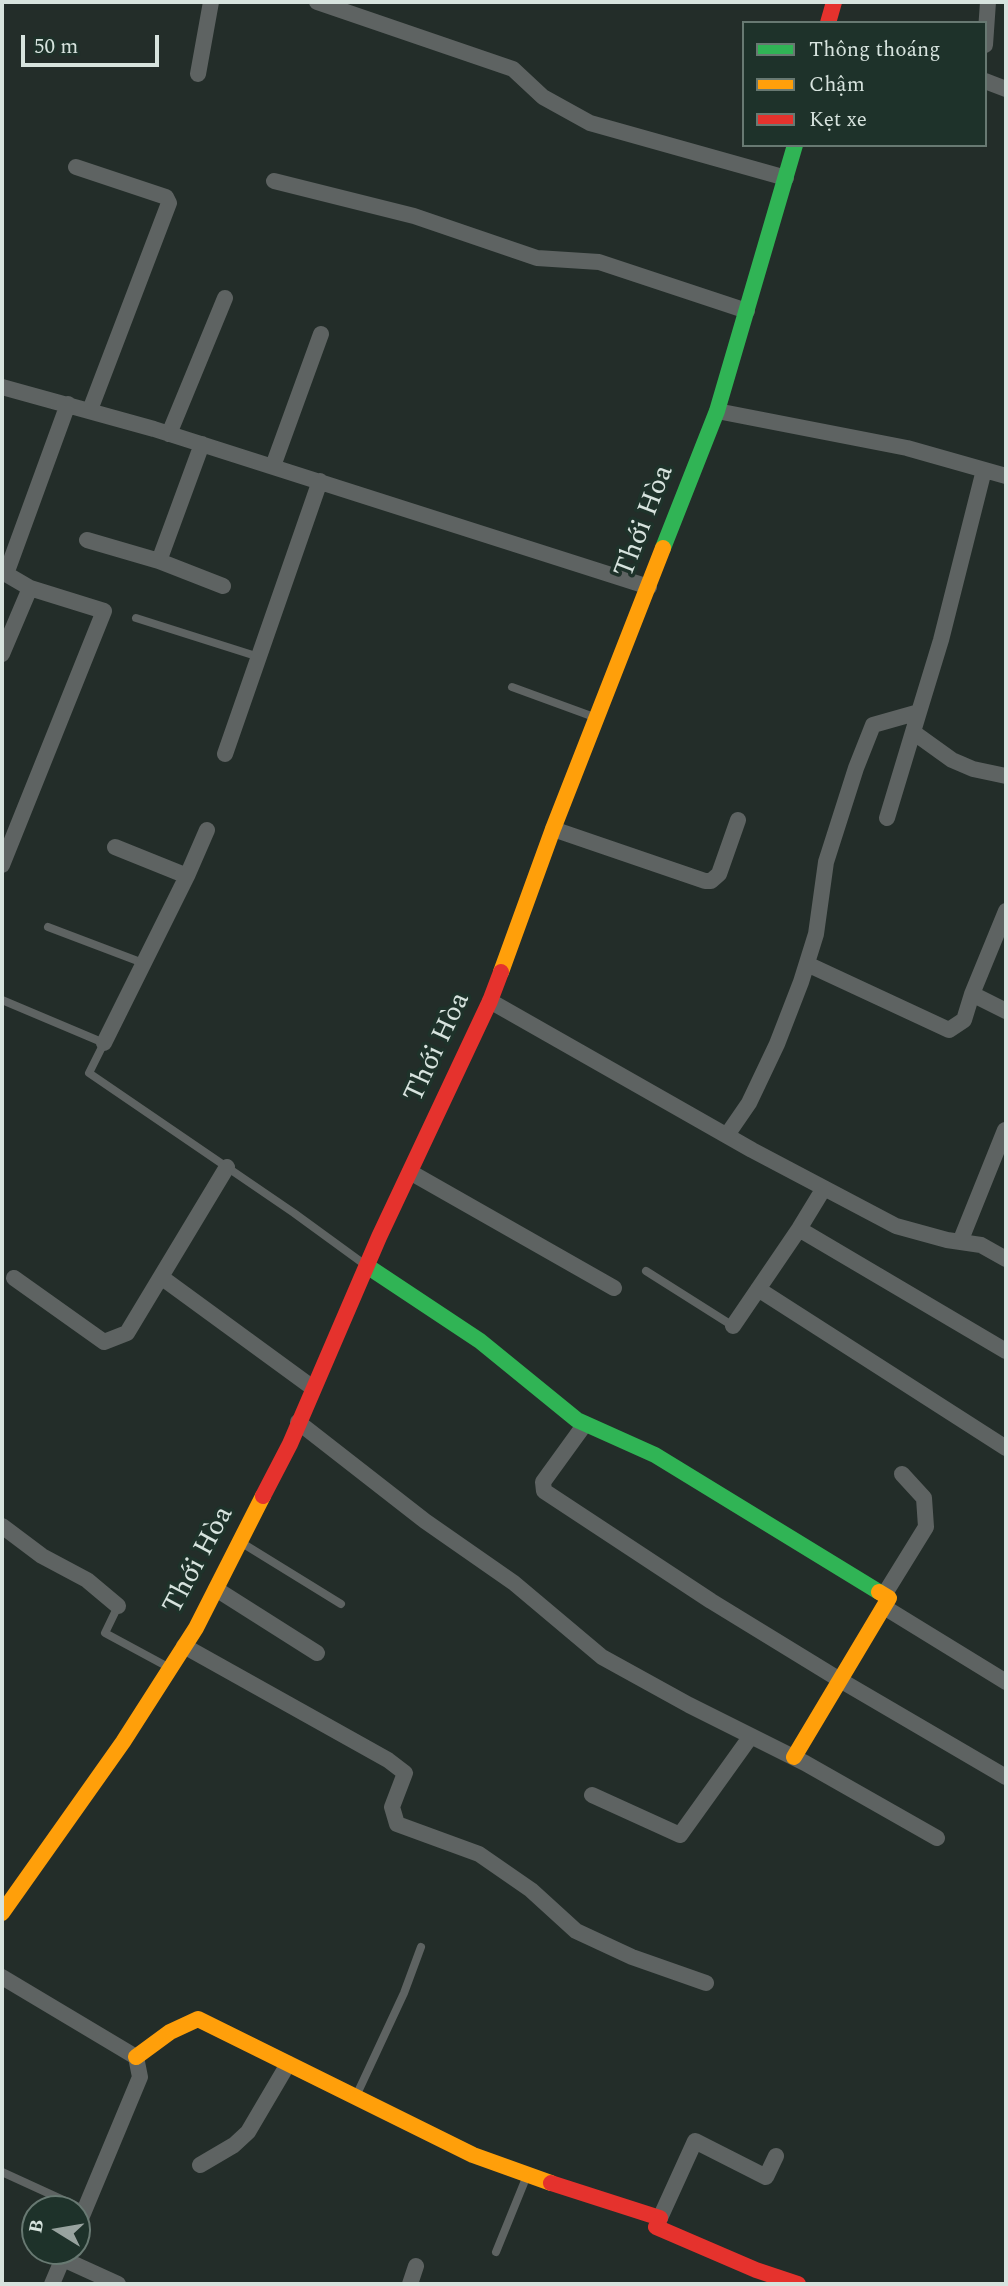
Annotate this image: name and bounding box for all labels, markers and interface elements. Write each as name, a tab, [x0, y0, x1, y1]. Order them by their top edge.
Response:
scale bar	[24, 21, 163, 65]
legend	[742, 21, 987, 147]
text: 50 m	[34, 31, 78, 63]
text: Thông thoáng	[809, 34, 941, 66]
text: Chậm	[809, 69, 865, 101]
text: Kẹt xe	[809, 104, 867, 136]
street label: Thới Hòa	[609, 461, 683, 583]
street label: Thới Hòa	[399, 988, 479, 1108]
street label: Thới Hòa	[158, 1501, 242, 1621]
north arrow	[21, 2195, 91, 2265]
text: B	[21, 2217, 52, 2236]

